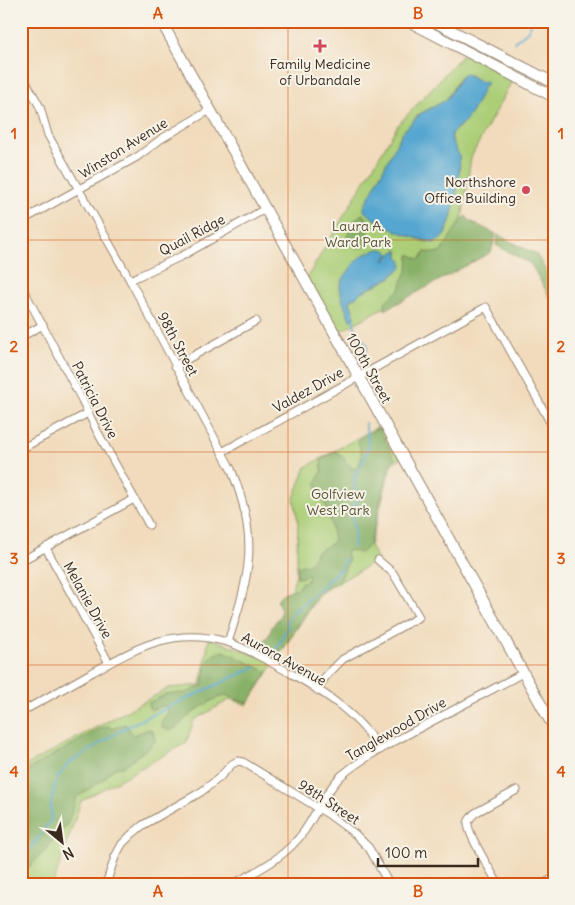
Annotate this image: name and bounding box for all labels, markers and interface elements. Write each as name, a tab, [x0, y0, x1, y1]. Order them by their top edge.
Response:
text: A	[153, 3, 163, 23]
text: B	[413, 3, 424, 23]
marker: Family Medicine of Urbandale	[313, 39, 327, 53]
place label: Family Medicine of Urbandale	[269, 55, 371, 89]
street label: Winston Avenue	[75, 114, 171, 182]
text: 1	[11, 123, 17, 143]
text: 1	[558, 123, 564, 143]
place label: Northshore Office Building	[424, 173, 516, 207]
marker: Northshore Office Building	[520, 184, 532, 196]
street label: Quail Ridge	[156, 210, 228, 260]
park label: Laura A. Ward Park	[325, 217, 391, 251]
street label: 98th Street	[154, 309, 202, 379]
street label: 100th Street	[342, 330, 396, 406]
text: 2	[10, 336, 19, 356]
text: 2	[557, 336, 566, 356]
street label: Patricia Drive	[68, 358, 122, 442]
street label: Valdez Drive	[269, 363, 347, 417]
park label: Golfview West Park	[306, 485, 370, 519]
text: 3	[9, 548, 19, 568]
text: 3	[556, 548, 566, 568]
street label: Melanie Drive	[59, 558, 117, 642]
street label: Aurora Avenue	[238, 628, 330, 690]
street label: Tanglewood Drive	[343, 693, 449, 765]
text: 4	[9, 761, 19, 781]
text: 4	[556, 761, 566, 781]
street label: 98th Street	[295, 775, 363, 829]
north arrow	[38, 818, 88, 868]
scale bar	[378, 835, 478, 867]
text: N	[60, 843, 77, 864]
text: 100 m	[385, 843, 427, 862]
text: A	[153, 881, 163, 901]
text: B	[413, 881, 424, 901]

